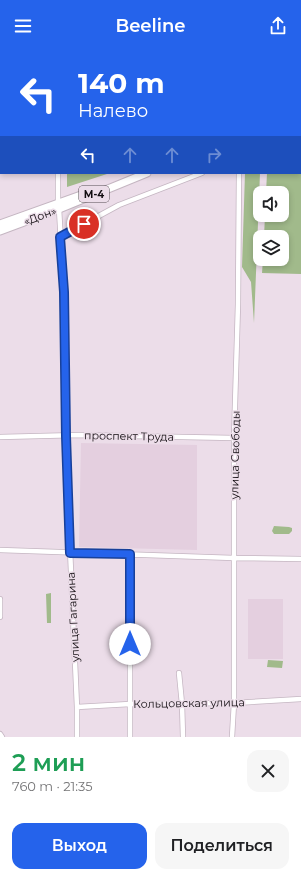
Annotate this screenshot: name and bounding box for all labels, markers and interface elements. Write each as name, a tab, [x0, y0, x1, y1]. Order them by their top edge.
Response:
icon: menu	[12, 15, 34, 37]
text: Beeline	[115, 15, 186, 37]
icon: share	[267, 15, 289, 37]
text: 140 m	[78, 66, 165, 100]
icon: left	[12, 68, 64, 120]
text: Налево	[78, 100, 148, 122]
icon: left	[77, 144, 99, 166]
icon: ahead	[119, 144, 141, 166]
icon: ahead	[161, 144, 183, 166]
icon: right	[203, 144, 225, 166]
road number: М-4	[79, 186, 109, 202]
map controls	[253, 186, 289, 266]
button: sound	[253, 186, 289, 222]
street label: «Дон»	[22, 204, 58, 228]
pin	[67, 207, 101, 241]
icon: arrive	[73, 213, 95, 235]
button: layers	[253, 230, 289, 266]
street label: улица Свободы	[227, 410, 243, 501]
street label: проспект Труда	[84, 428, 174, 444]
street label: улица Гагарина	[64, 572, 82, 663]
position arrow	[109, 623, 151, 665]
street label: Кольцовская улица	[133, 695, 245, 711]
text: 2 мин	[12, 748, 85, 777]
button: close	[247, 750, 289, 792]
text: 760 m · 21:35	[12, 778, 93, 794]
button: Выход	[12, 823, 147, 869]
button: Поделиться	[155, 823, 289, 869]

